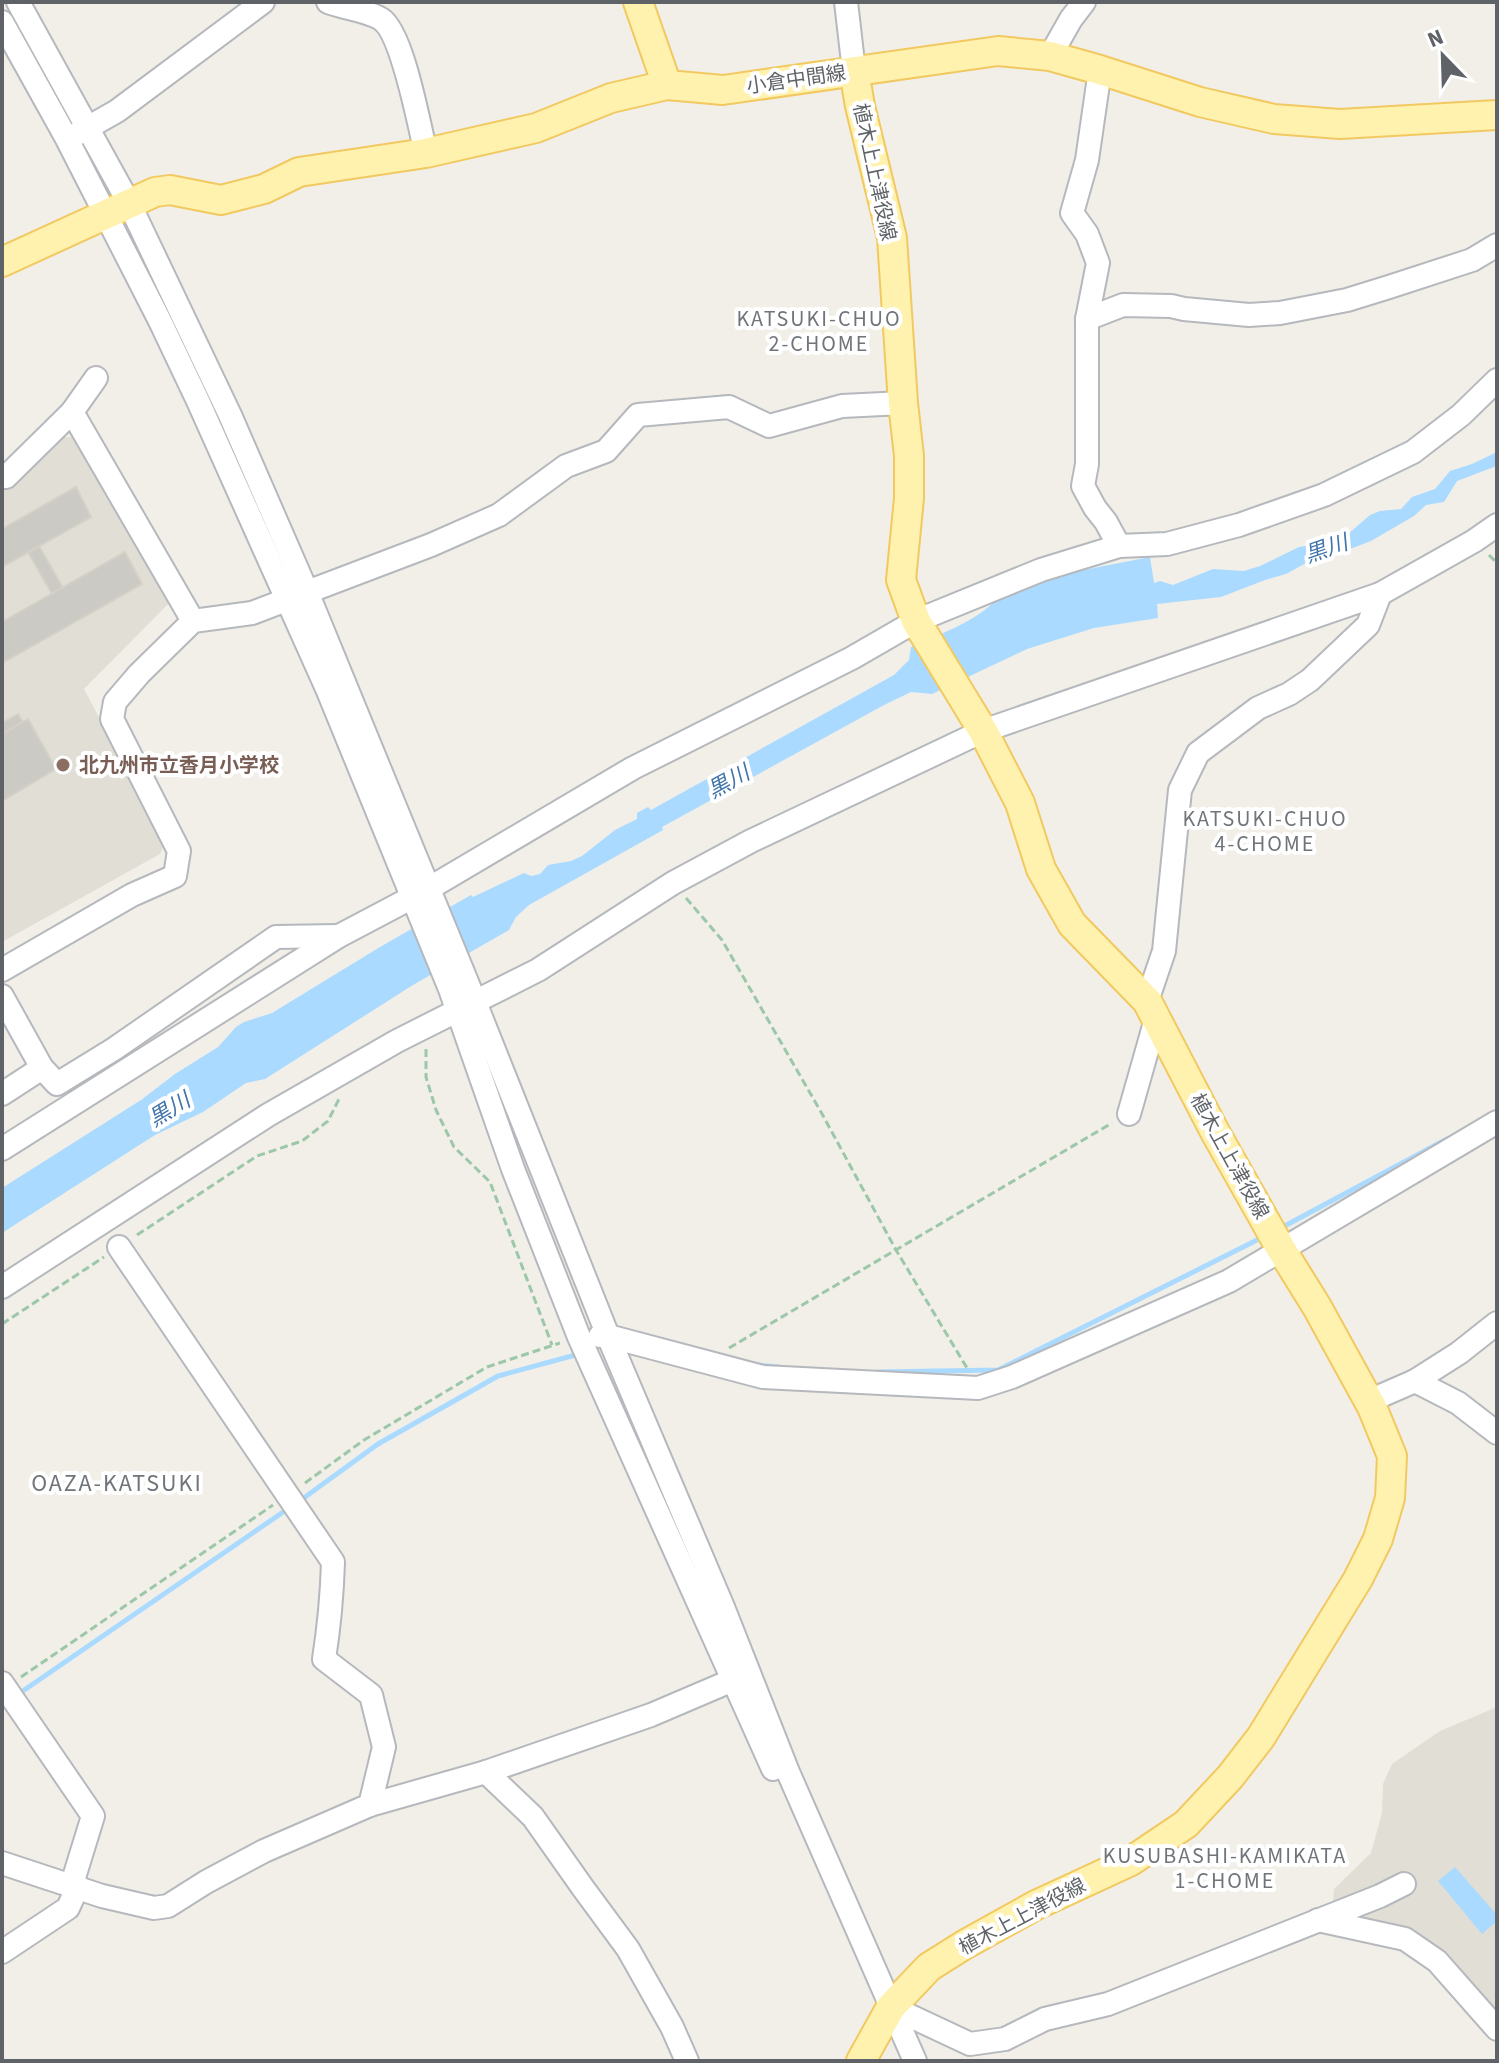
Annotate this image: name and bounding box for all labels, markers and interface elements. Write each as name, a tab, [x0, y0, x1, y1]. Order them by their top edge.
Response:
north arrow	[1403, 16, 1483, 96]
text: N	[1423, 21, 1449, 56]
street label: 小倉中間線	[745, 59, 848, 101]
street label: 植木上上津役線	[846, 101, 902, 244]
district label: KATSUKI-CHUO 2-CHOME	[736, 303, 902, 360]
water label: 黒川	[1300, 526, 1354, 571]
place label: 北九州市立香月小学校	[79, 752, 279, 780]
marker: 北九州市立香月小学校	[54, 756, 72, 774]
water label: 黒川	[701, 756, 757, 807]
district label: KATSUKI-CHUO 4-CHOME	[1182, 803, 1348, 860]
water label: 黒川	[142, 1084, 198, 1135]
street label: 植木上上津役線	[1183, 1088, 1275, 1224]
district label: OAZA-KATSUKI	[31, 1466, 203, 1501]
district label: KUSUBASHI-KAMIKATA 1-CHOME	[1103, 1840, 1347, 1897]
street label: 植木上上津役線	[954, 1872, 1091, 1962]

